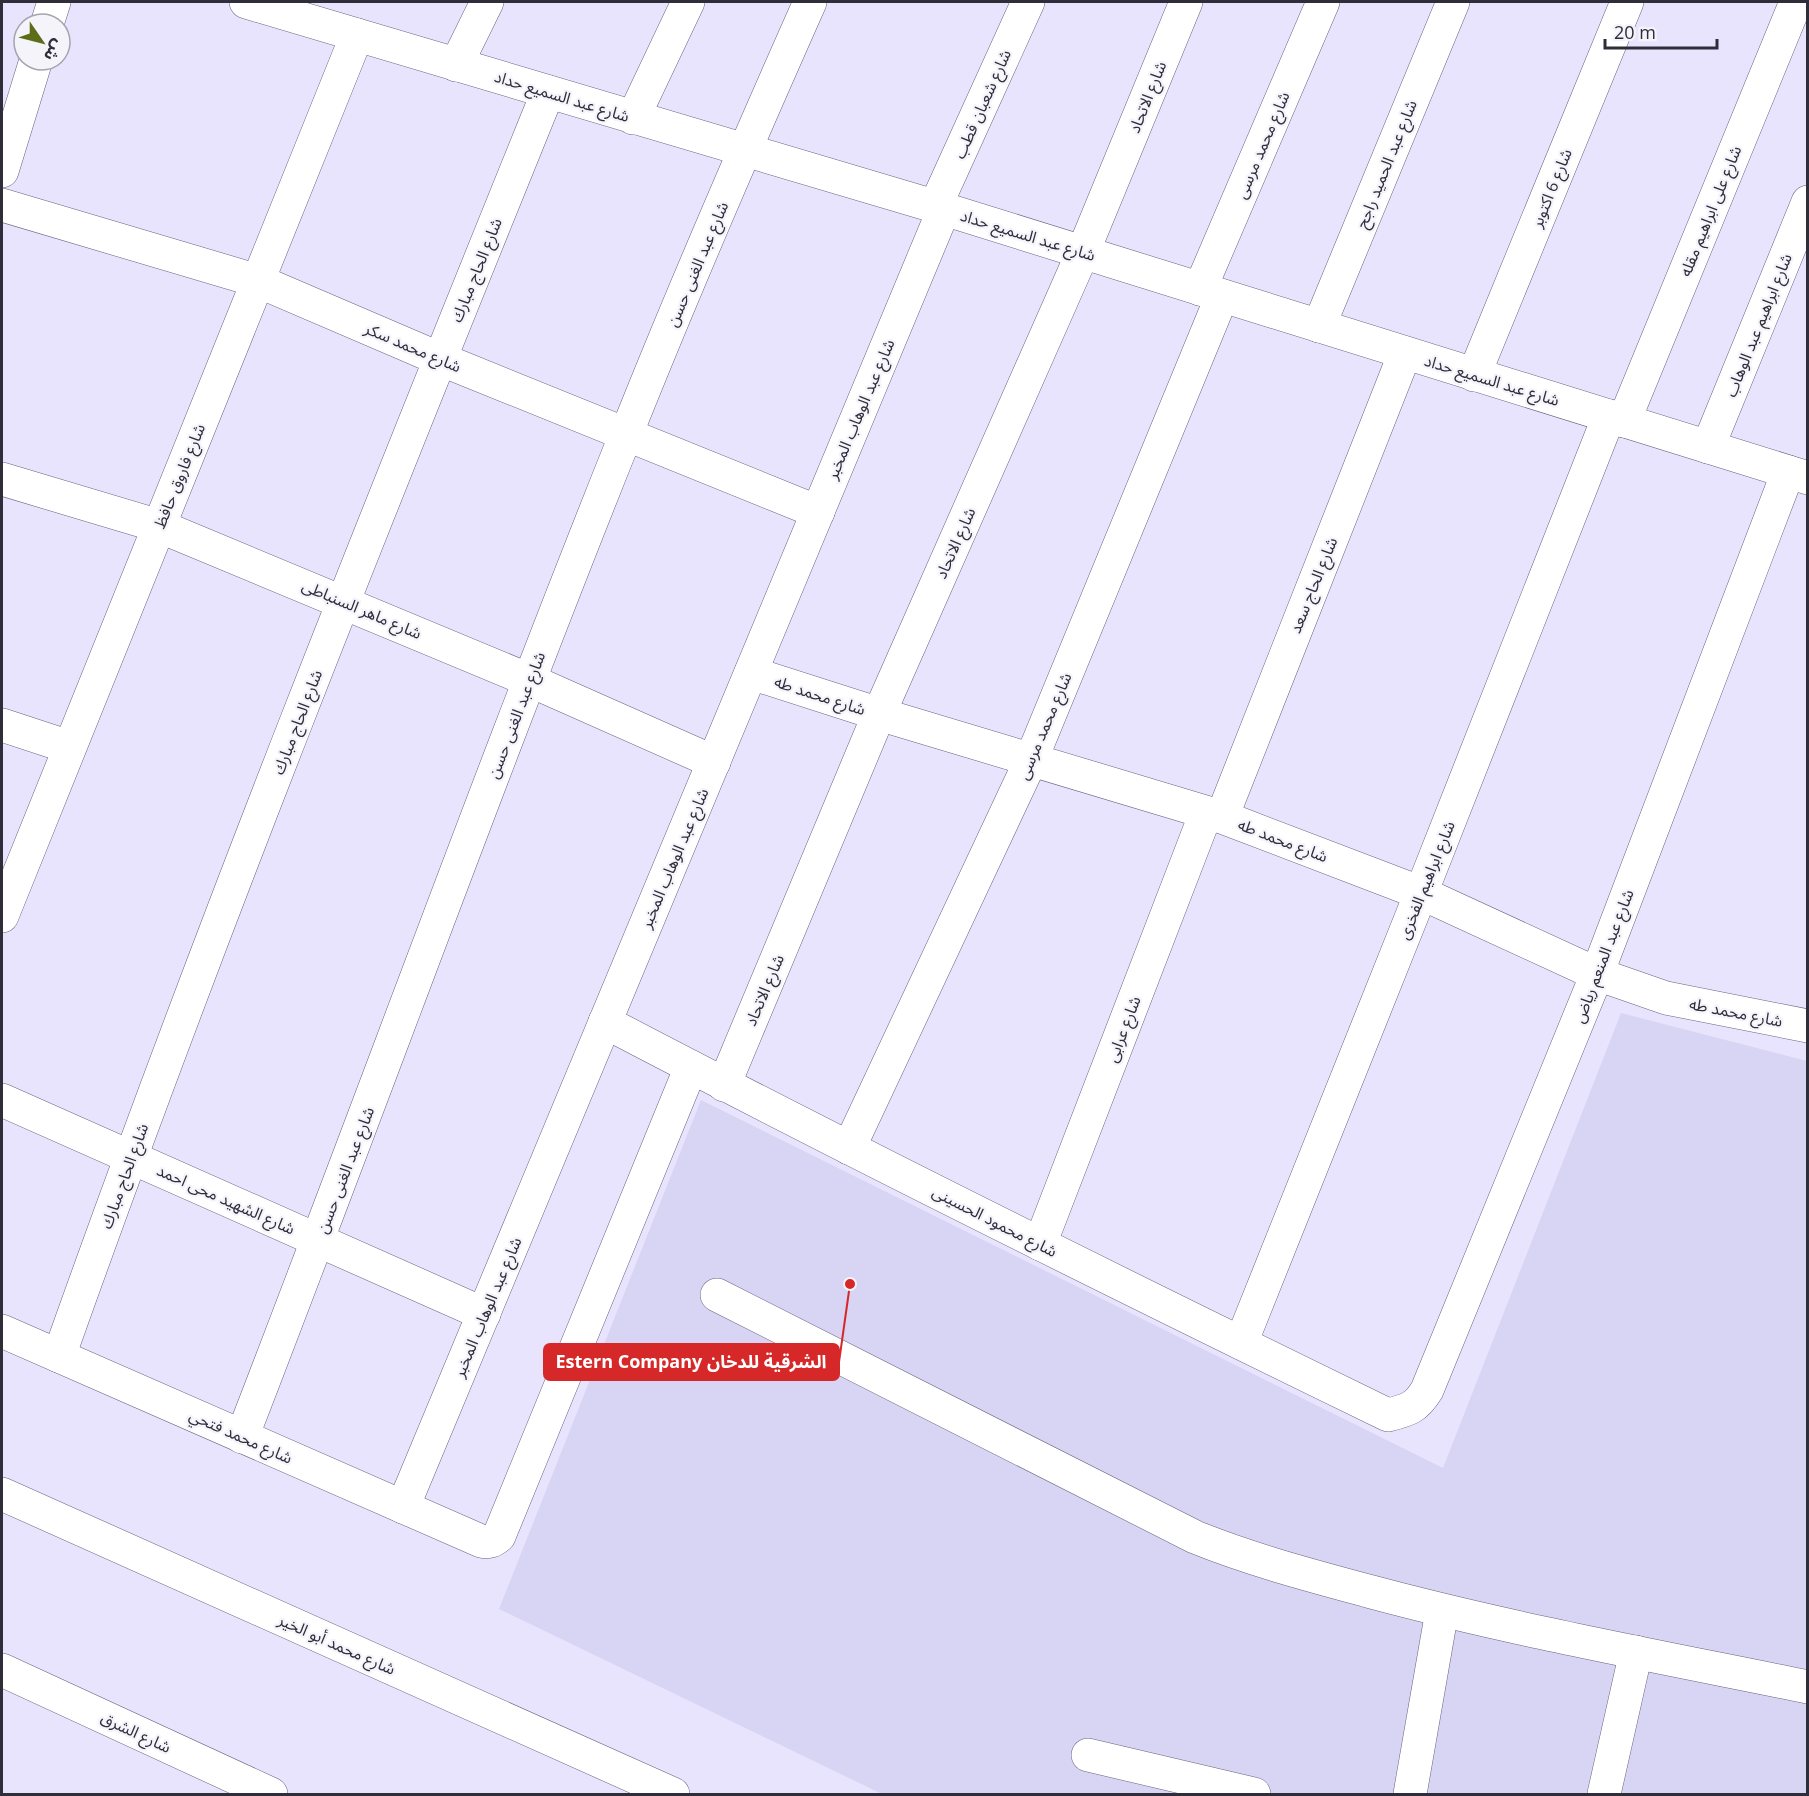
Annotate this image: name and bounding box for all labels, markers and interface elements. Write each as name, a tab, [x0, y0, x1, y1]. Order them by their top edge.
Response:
north arrow	[12, 12, 72, 72]
scale bar	[1605, 12, 1718, 50]
text: 20 m	[1614, 20, 1656, 44]
text: ش	[39, 35, 70, 66]
street label: شارع شعبان قطب	[948, 46, 1018, 163]
street label: شارع الاتحاد	[1123, 58, 1173, 137]
street label: شارع عبد السميع حداد	[491, 65, 632, 129]
street label: شارع محمد مرسى	[1230, 88, 1296, 203]
street label: شارع عبد الحميد راجح	[1350, 97, 1424, 232]
street label: شارع على ابراهيم مقله	[1674, 142, 1748, 280]
street label: شارع 6 اكتوبر	[1525, 145, 1579, 232]
street label: شارع عبد الغنى حسن	[661, 198, 735, 331]
street label: شارع عبد السميع حداد	[957, 204, 1098, 268]
street label: شارع الحاج مبارك	[445, 215, 509, 326]
street label: شارع ابراهيم عبد الوهاب	[1719, 250, 1799, 401]
street label: شارع محمد سكر	[360, 316, 465, 379]
street label: شارع عبد الوهاب المخبر	[820, 336, 901, 484]
street label: شارع عبد السميع حداد	[1421, 349, 1562, 413]
street label: شارع فاروق حافظ	[148, 420, 212, 532]
street label: شارع الاتحاد	[930, 504, 982, 583]
street label: شارع الحاج سعد	[1284, 534, 1344, 637]
street label: شارع ماهر السنباطى	[298, 574, 425, 646]
street label: شارع عبد الغنى حسن	[482, 649, 552, 782]
street label: شارع الحاج مبارك	[267, 666, 329, 778]
street label: شارع محمد مرسى	[1012, 669, 1078, 784]
street label: شارع محمد طه	[771, 670, 868, 722]
street label: شارع عبد الوهاب المخبر	[634, 785, 715, 933]
street label: شارع محمد طه	[1234, 813, 1331, 869]
street label: شارع ابراهيم الفخرى	[1392, 817, 1462, 943]
street label: شارع عبد المنعم رياض	[1567, 886, 1640, 1027]
street label: شارع الاتحاد	[739, 951, 791, 1030]
street label: شارع محمد طه	[1687, 992, 1784, 1034]
street label: شارع عرابى	[1100, 993, 1148, 1066]
street label: شارع عبد الغنى حسن	[311, 1104, 381, 1237]
street label: شارع الحاج مبارك	[95, 1120, 155, 1232]
street label: شارع الشهيد محى احمد	[153, 1159, 299, 1241]
street label: شارع محمود الحسينى	[928, 1180, 1061, 1264]
street label: شارع عبد الوهاب المخبر	[447, 1234, 528, 1382]
callout: Estern Company الشرقية للدخان	[544, 1344, 839, 1380]
text: Estern Company الشرقية للدخان	[556, 1349, 826, 1373]
street label: شارع محمد فتحي	[185, 1403, 296, 1470]
street label: شارع محمد أبو الخير	[273, 1608, 399, 1682]
street label: شارع الشرق	[96, 1706, 175, 1760]

